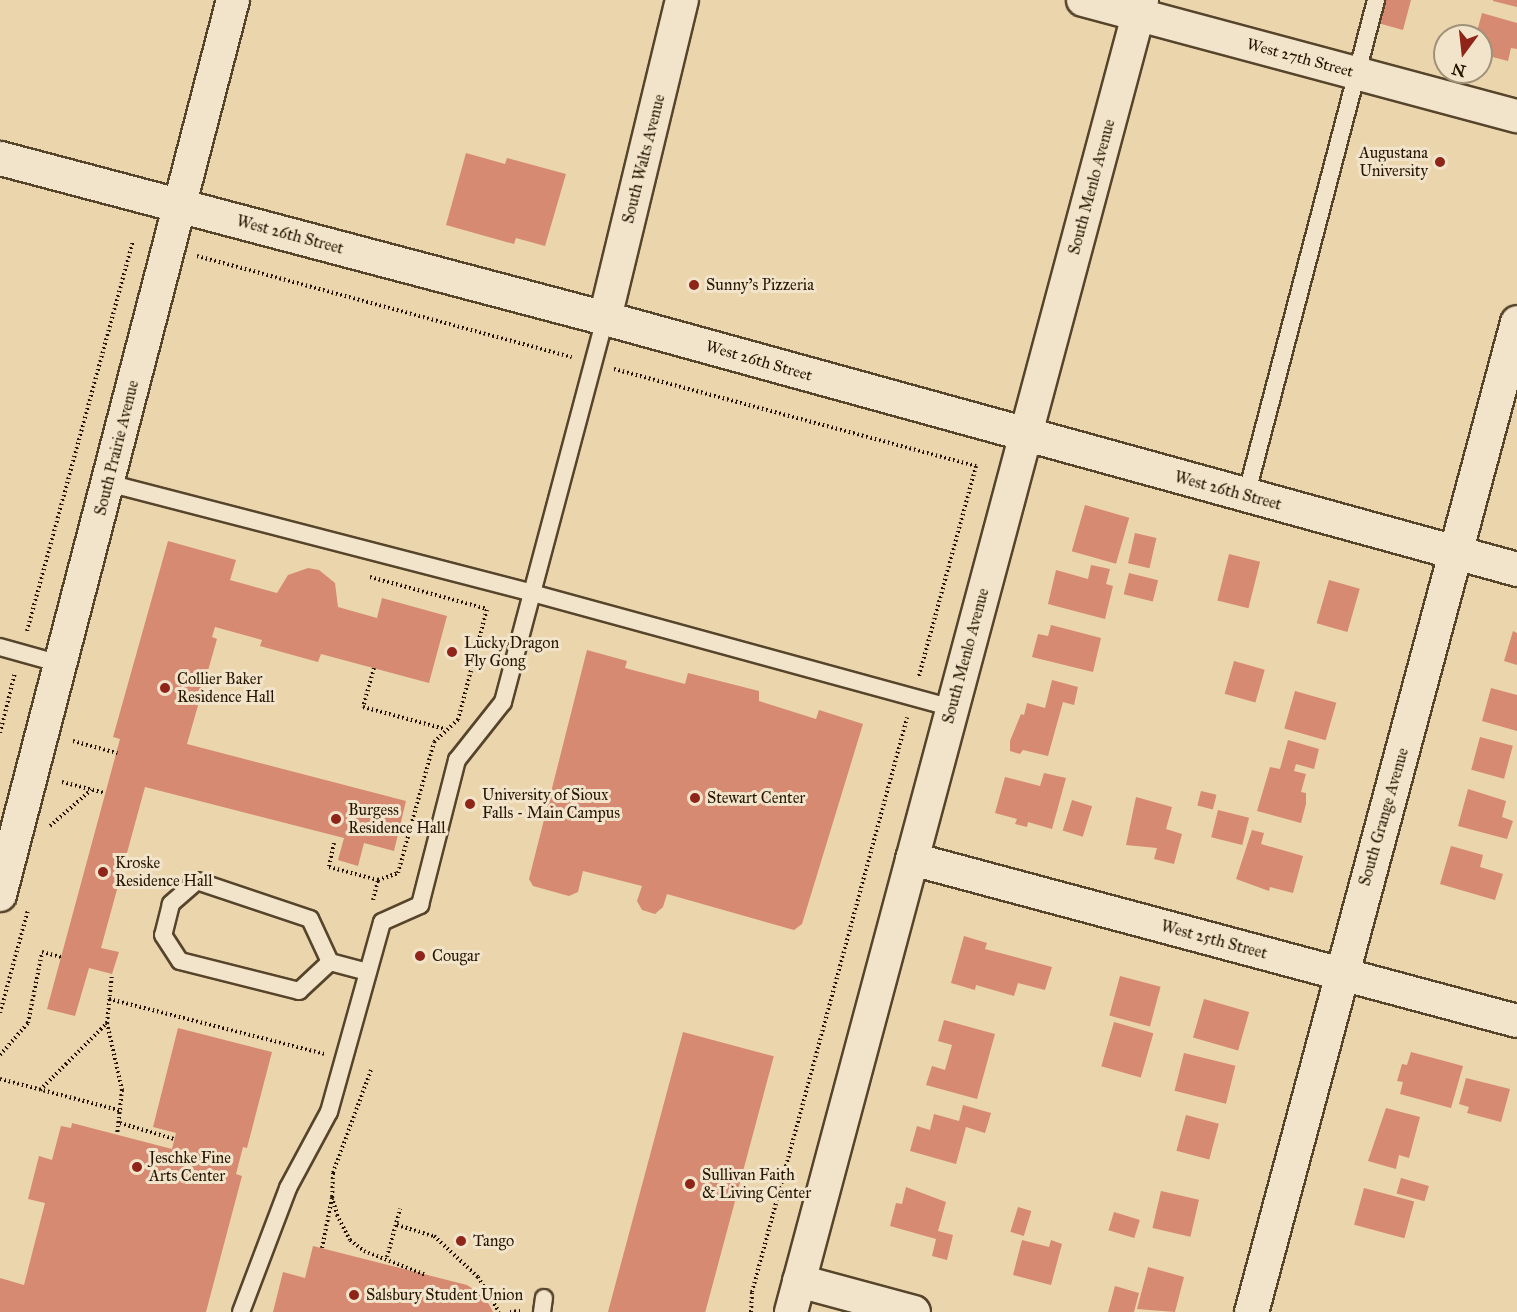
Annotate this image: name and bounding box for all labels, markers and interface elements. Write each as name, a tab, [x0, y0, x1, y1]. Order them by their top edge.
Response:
north arrow	[1433, 24, 1493, 84]
street label: West 27th Street	[1244, 35, 1356, 81]
text: N	[1450, 59, 1468, 81]
street label: South Walts Avenue	[619, 92, 669, 226]
street label: South Menlo Avenue	[1065, 117, 1119, 257]
place label: Augustana University	[1359, 143, 1428, 181]
marker: Augustana University	[1433, 155, 1447, 169]
street label: West 26th Street	[234, 211, 346, 259]
place label: Sunny's Pizzeria	[706, 275, 814, 295]
marker: Sunny's Pizzeria	[687, 278, 701, 292]
street label: West 26th Street	[703, 337, 815, 385]
street label: South Prairie Avenue	[91, 378, 143, 518]
street label: West 26th Street	[1172, 467, 1284, 515]
street label: South Menlo Avenue	[939, 586, 993, 726]
place label: Lucky Dragon Fly Gong	[464, 633, 559, 671]
marker: Lucky Dragon Fly Gong	[445, 645, 459, 659]
place label: Collier Baker Residence Hall	[177, 669, 274, 707]
marker: Collier Baker Residence Hall	[158, 681, 172, 695]
street label: South Grange Avenue	[1355, 746, 1413, 888]
place label: University of Sioux Falls - Main Campus	[482, 785, 620, 823]
place label: Stewart Center	[707, 788, 805, 808]
marker: Stewart Center	[688, 791, 702, 805]
marker: University of Sioux Falls - Main Campus	[463, 797, 477, 811]
place label: Burgess Residence Hall	[348, 800, 445, 838]
marker: Burgess Residence Hall	[329, 812, 343, 826]
place label: Kroske Residence Hall	[115, 853, 212, 891]
marker: Kroske Residence Hall	[96, 865, 110, 879]
street label: West 25th Street	[1159, 917, 1269, 963]
place label: Cougar	[432, 946, 480, 966]
marker: Cougar	[413, 949, 427, 963]
place label: Jeschke Fine Arts Center	[149, 1148, 231, 1186]
marker: Jeschke Fine Arts Center	[130, 1160, 144, 1174]
place label: Sullivan Faith & Living Center	[702, 1165, 811, 1203]
marker: Sullivan Faith & Living Center	[683, 1177, 697, 1191]
place label: Tango	[473, 1231, 514, 1251]
marker: Tango	[454, 1234, 468, 1248]
place label: Salsbury Student Union	[366, 1285, 523, 1305]
marker: Salsbury Student Union	[347, 1288, 361, 1302]

